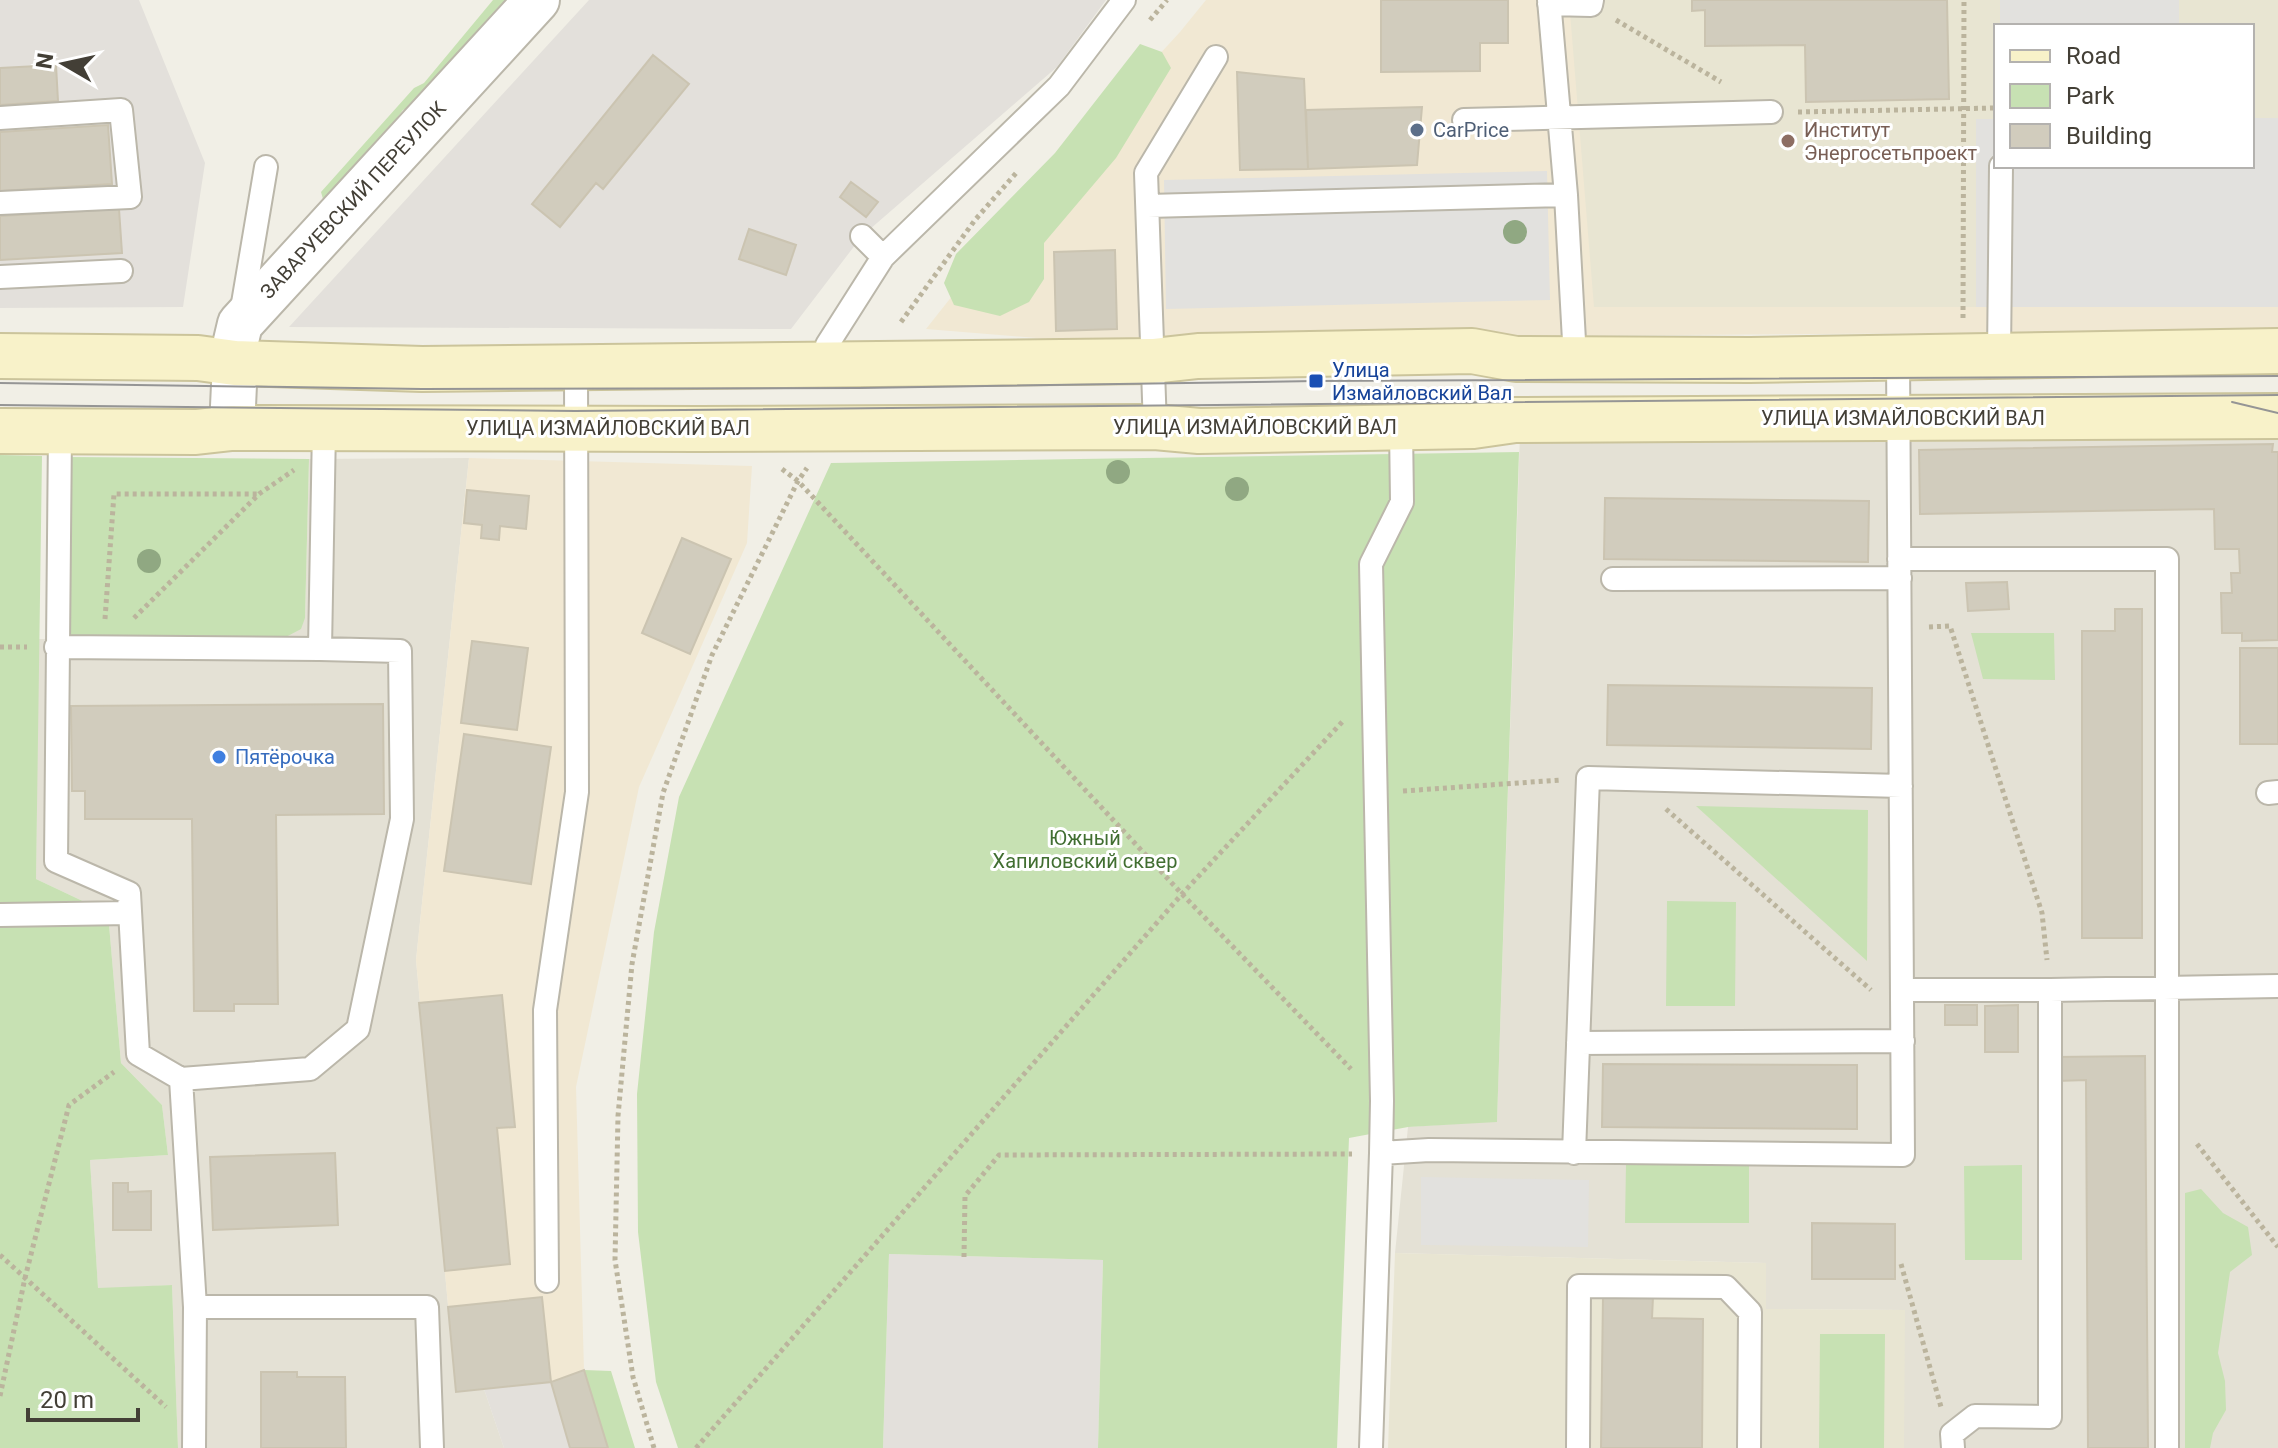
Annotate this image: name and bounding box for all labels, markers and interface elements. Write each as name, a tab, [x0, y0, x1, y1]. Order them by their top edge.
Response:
north arrow	[24, 24, 104, 104]
legend	[1994, 24, 2254, 168]
text: Road	[2066, 42, 2121, 70]
text: N	[31, 51, 58, 71]
text: Park	[2066, 82, 2115, 110]
street label: ЗАВАРУЕВСКИЙ ПЕРЕУЛОК	[255, 96, 451, 304]
place label: CarPrice	[1433, 118, 1509, 142]
place label: Институт Энергосетьпроект	[1804, 118, 1978, 165]
marker: CarPrice	[1408, 121, 1426, 139]
text: Building	[2066, 122, 2152, 150]
marker: Институт Энергосетьпроект	[1779, 132, 1797, 150]
place label: Улица Измайловский Вал	[1332, 358, 1512, 405]
marker: Улица Измайловский Вал	[1307, 372, 1325, 390]
street label: УЛИЦА ИЗМАЙЛОВСКИЙ ВАЛ	[1761, 406, 2045, 430]
street label: УЛИЦА ИЗМАЙЛОВСКИЙ ВАЛ	[1113, 415, 1397, 439]
street label: УЛИЦА ИЗМАЙЛОВСКИЙ ВАЛ	[466, 416, 750, 440]
place label: Пятёрочка	[235, 745, 335, 769]
marker: Пятёрочка	[210, 748, 228, 766]
park label: Южный Хапиловский сквер	[993, 826, 1177, 873]
scale bar	[28, 1372, 138, 1422]
text: 20 m	[40, 1386, 94, 1414]

